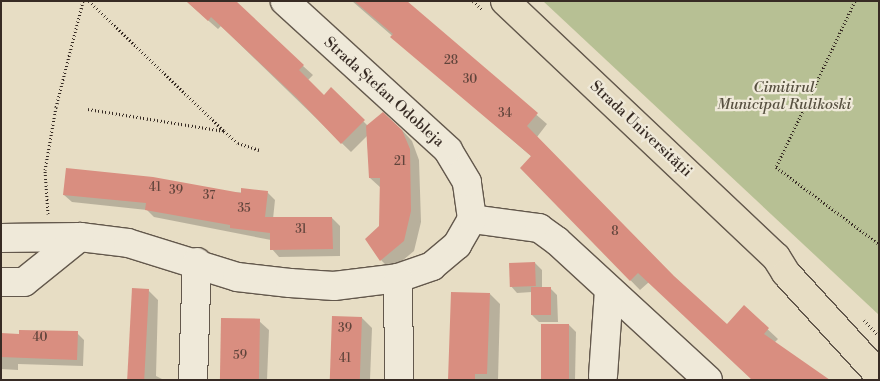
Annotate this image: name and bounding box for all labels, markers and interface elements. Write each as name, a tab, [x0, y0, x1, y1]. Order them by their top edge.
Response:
street label: Strada Ștefan Odobleja	[320, 33, 448, 151]
house number: 28	[444, 54, 458, 68]
house number: 30	[463, 73, 477, 87]
street label: Strada Universității	[586, 77, 696, 181]
park label: Cimitirul Municipal Rulikoski	[717, 78, 851, 113]
house number: 34	[498, 107, 512, 121]
house number: 21	[394, 155, 406, 169]
house number: 41	[149, 181, 161, 195]
house number: 39	[169, 184, 183, 198]
house number: 37	[203, 189, 215, 203]
house number: 35	[237, 202, 251, 216]
house number: 31	[295, 223, 307, 237]
house number: 8	[611, 225, 619, 239]
house number: 39	[338, 322, 352, 336]
house number: 40	[32, 331, 48, 345]
house number: 59	[233, 349, 247, 363]
house number: 41	[339, 352, 351, 366]

